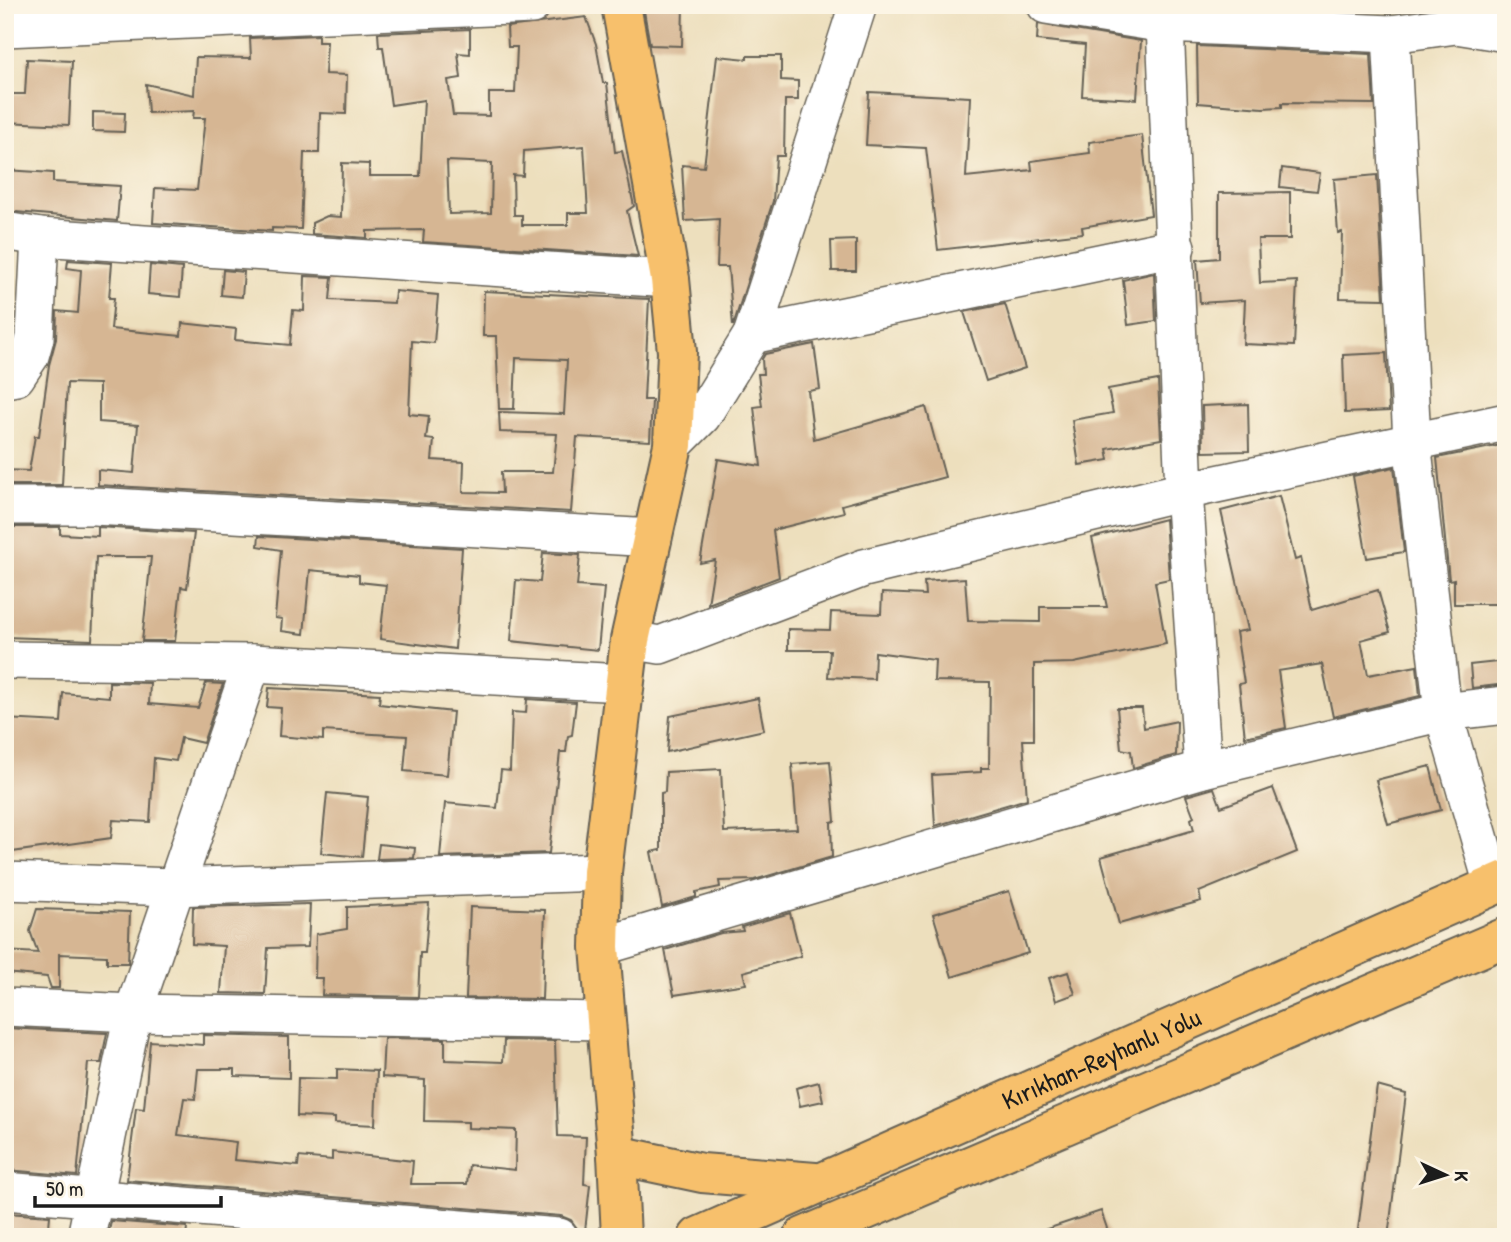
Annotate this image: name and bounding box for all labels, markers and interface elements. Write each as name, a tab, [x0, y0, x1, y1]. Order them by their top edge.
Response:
street label: Kırıkhan-Reyhanlı Yolu	[996, 999, 1206, 1117]
north arrow	[1410, 1140, 1480, 1210]
scale bar	[35, 1165, 220, 1209]
text: K	[1449, 1170, 1475, 1182]
text: 50 m	[46, 1174, 83, 1203]

